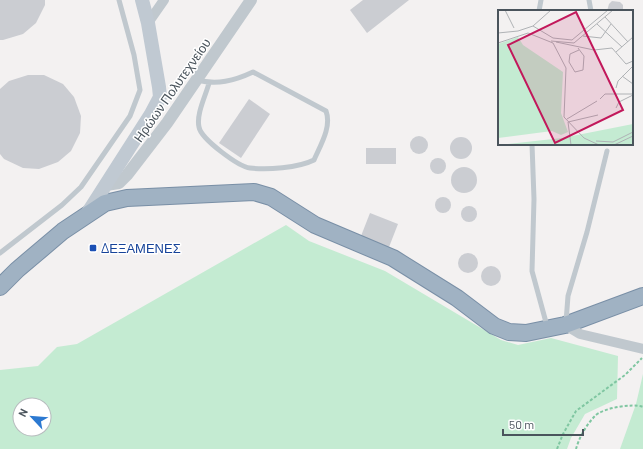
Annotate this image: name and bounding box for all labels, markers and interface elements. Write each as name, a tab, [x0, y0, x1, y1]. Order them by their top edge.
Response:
inset map	[498, 10, 633, 145]
street label: Ηρώων Πολυτεχνείου	[130, 35, 214, 145]
place label: ΔΕΞΑΜΕΝΕΣ	[101, 240, 181, 256]
marker: ΔΕΞΑΜΕΝΕΣ	[88, 243, 98, 253]
north arrow	[12, 397, 52, 437]
text: N	[15, 406, 30, 419]
scale bar	[503, 411, 583, 437]
text: 50 m	[509, 417, 534, 431]

